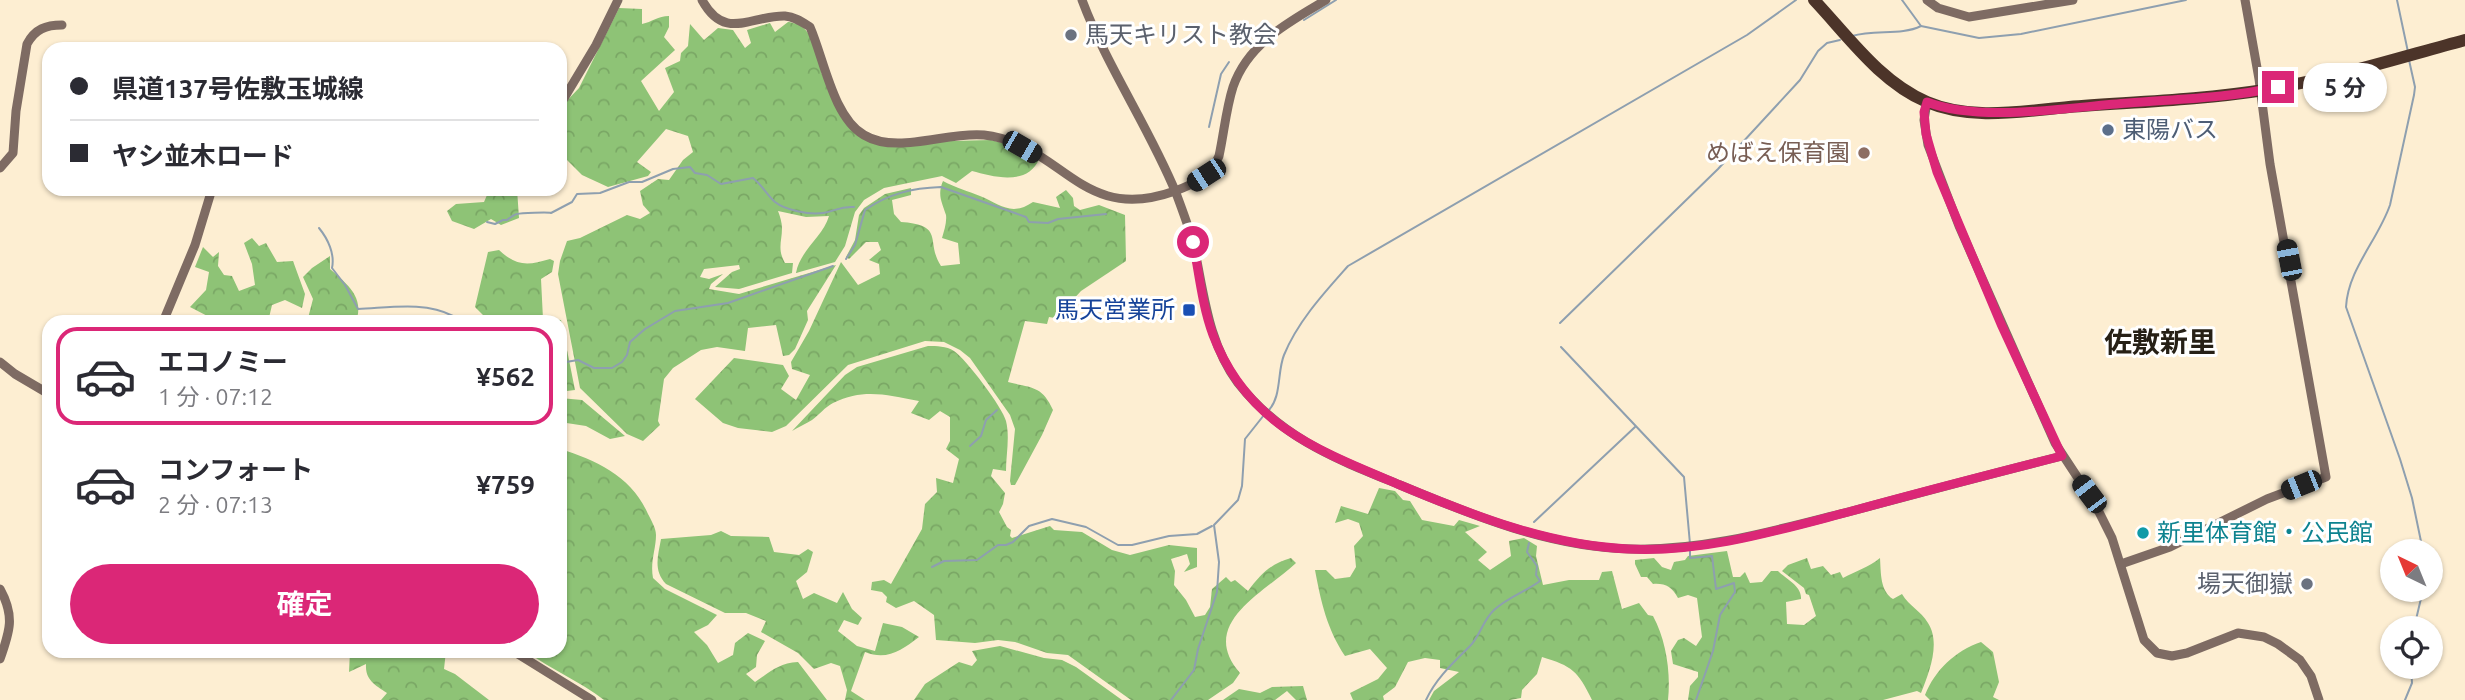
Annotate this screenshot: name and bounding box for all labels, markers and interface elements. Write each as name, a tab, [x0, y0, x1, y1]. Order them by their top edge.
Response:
place label: 馬天キリスト教会	[1085, 21, 1277, 48]
marker: 馬天キリスト教会	[1063, 27, 1079, 43]
callout: 5 分	[2302, 62, 2386, 112]
route end	[2262, 71, 2294, 103]
text: 県道137号佐敷玉城線	[112, 74, 364, 103]
text: 5 分	[2324, 75, 2366, 100]
place label: 東陽バス	[2122, 116, 2218, 143]
marker: 東陽バス	[2100, 122, 2116, 138]
car	[999, 127, 1046, 167]
place label: めばえ保育園	[1706, 139, 1850, 166]
text: ヤシ並木ロード	[112, 141, 294, 170]
marker: めばえ保育園	[1856, 145, 1872, 161]
car	[1183, 155, 1230, 195]
route start	[1177, 226, 1209, 258]
car	[2275, 237, 2304, 283]
place label: 馬天営業所	[1055, 296, 1175, 323]
marker: 馬天営業所	[1181, 302, 1197, 318]
district label: 佐敷新里	[2104, 326, 2216, 357]
icon: car	[74, 345, 137, 408]
text: エコノミー	[158, 347, 288, 376]
text: ¥562	[476, 362, 535, 391]
text: 1 分 · 07:12	[158, 384, 273, 409]
icon: car	[74, 453, 137, 516]
text: コンフォート	[158, 455, 313, 484]
car	[2278, 467, 2325, 503]
text: ¥759	[476, 470, 535, 499]
car	[2068, 471, 2111, 517]
text: 2 分 · 07:13	[158, 492, 273, 517]
place label: 新里体育館・公民館	[2157, 519, 2373, 546]
marker: 新里体育館・公民館	[2135, 525, 2151, 541]
north arrow	[2380, 539, 2443, 602]
map controls	[2380, 539, 2443, 679]
button: 確定	[70, 564, 539, 644]
place label: 場天御嶽	[2197, 570, 2293, 597]
marker: 場天御嶽	[2299, 576, 2315, 592]
button: locate	[2380, 616, 2443, 679]

